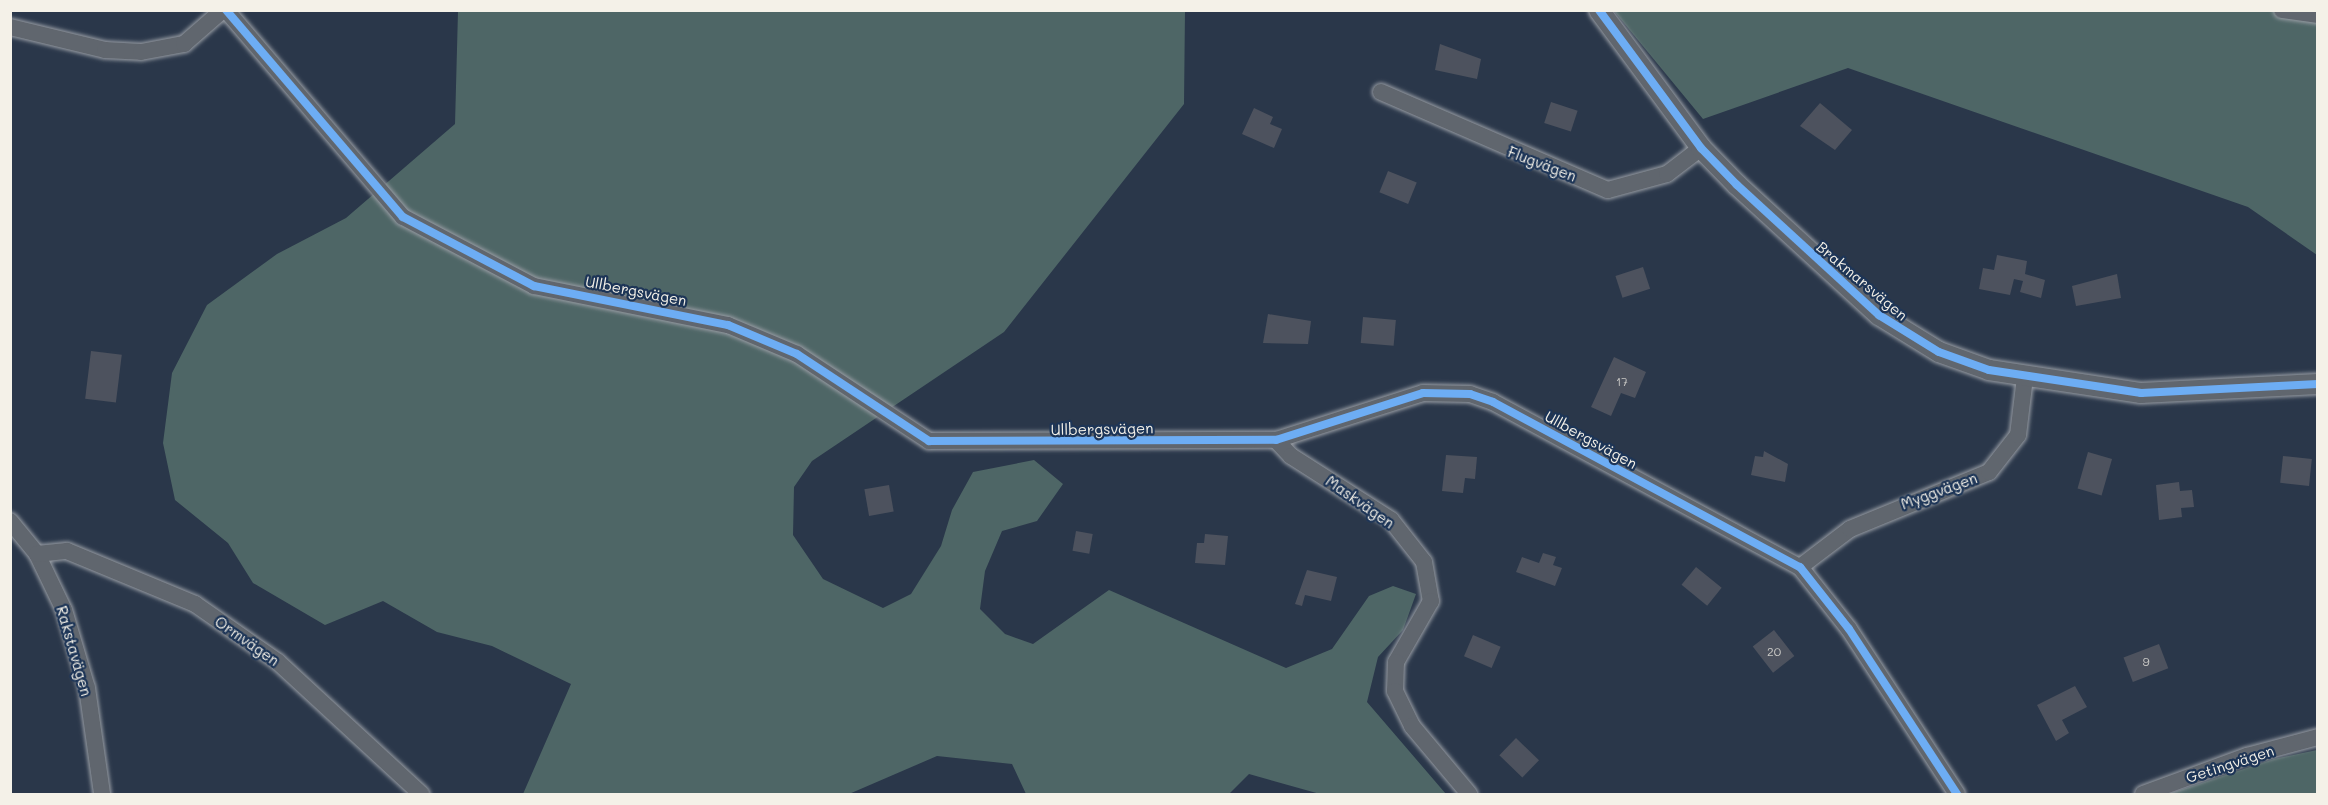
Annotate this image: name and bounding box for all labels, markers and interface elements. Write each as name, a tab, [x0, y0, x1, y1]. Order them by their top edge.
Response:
street label: Flugvägen	[1505, 143, 1579, 185]
street label: Brakmarsvägen	[1813, 238, 1911, 324]
street label: Ullbergsvägen	[584, 272, 688, 310]
house number: 17	[1616, 375, 1628, 389]
street label: Ullbergsvägen	[1542, 407, 1640, 473]
street label: Ullbergsvägen	[1050, 419, 1154, 439]
street label: Myggvägen	[1898, 469, 1980, 513]
street label: Maskvägen	[1322, 472, 1398, 532]
street label: Rakstavägen	[53, 604, 95, 698]
street label: Ormvägen	[211, 612, 283, 670]
house number: 20	[1767, 645, 1781, 659]
house number: 9	[2142, 655, 2150, 669]
street label: Getingvägen	[2184, 741, 2276, 787]

